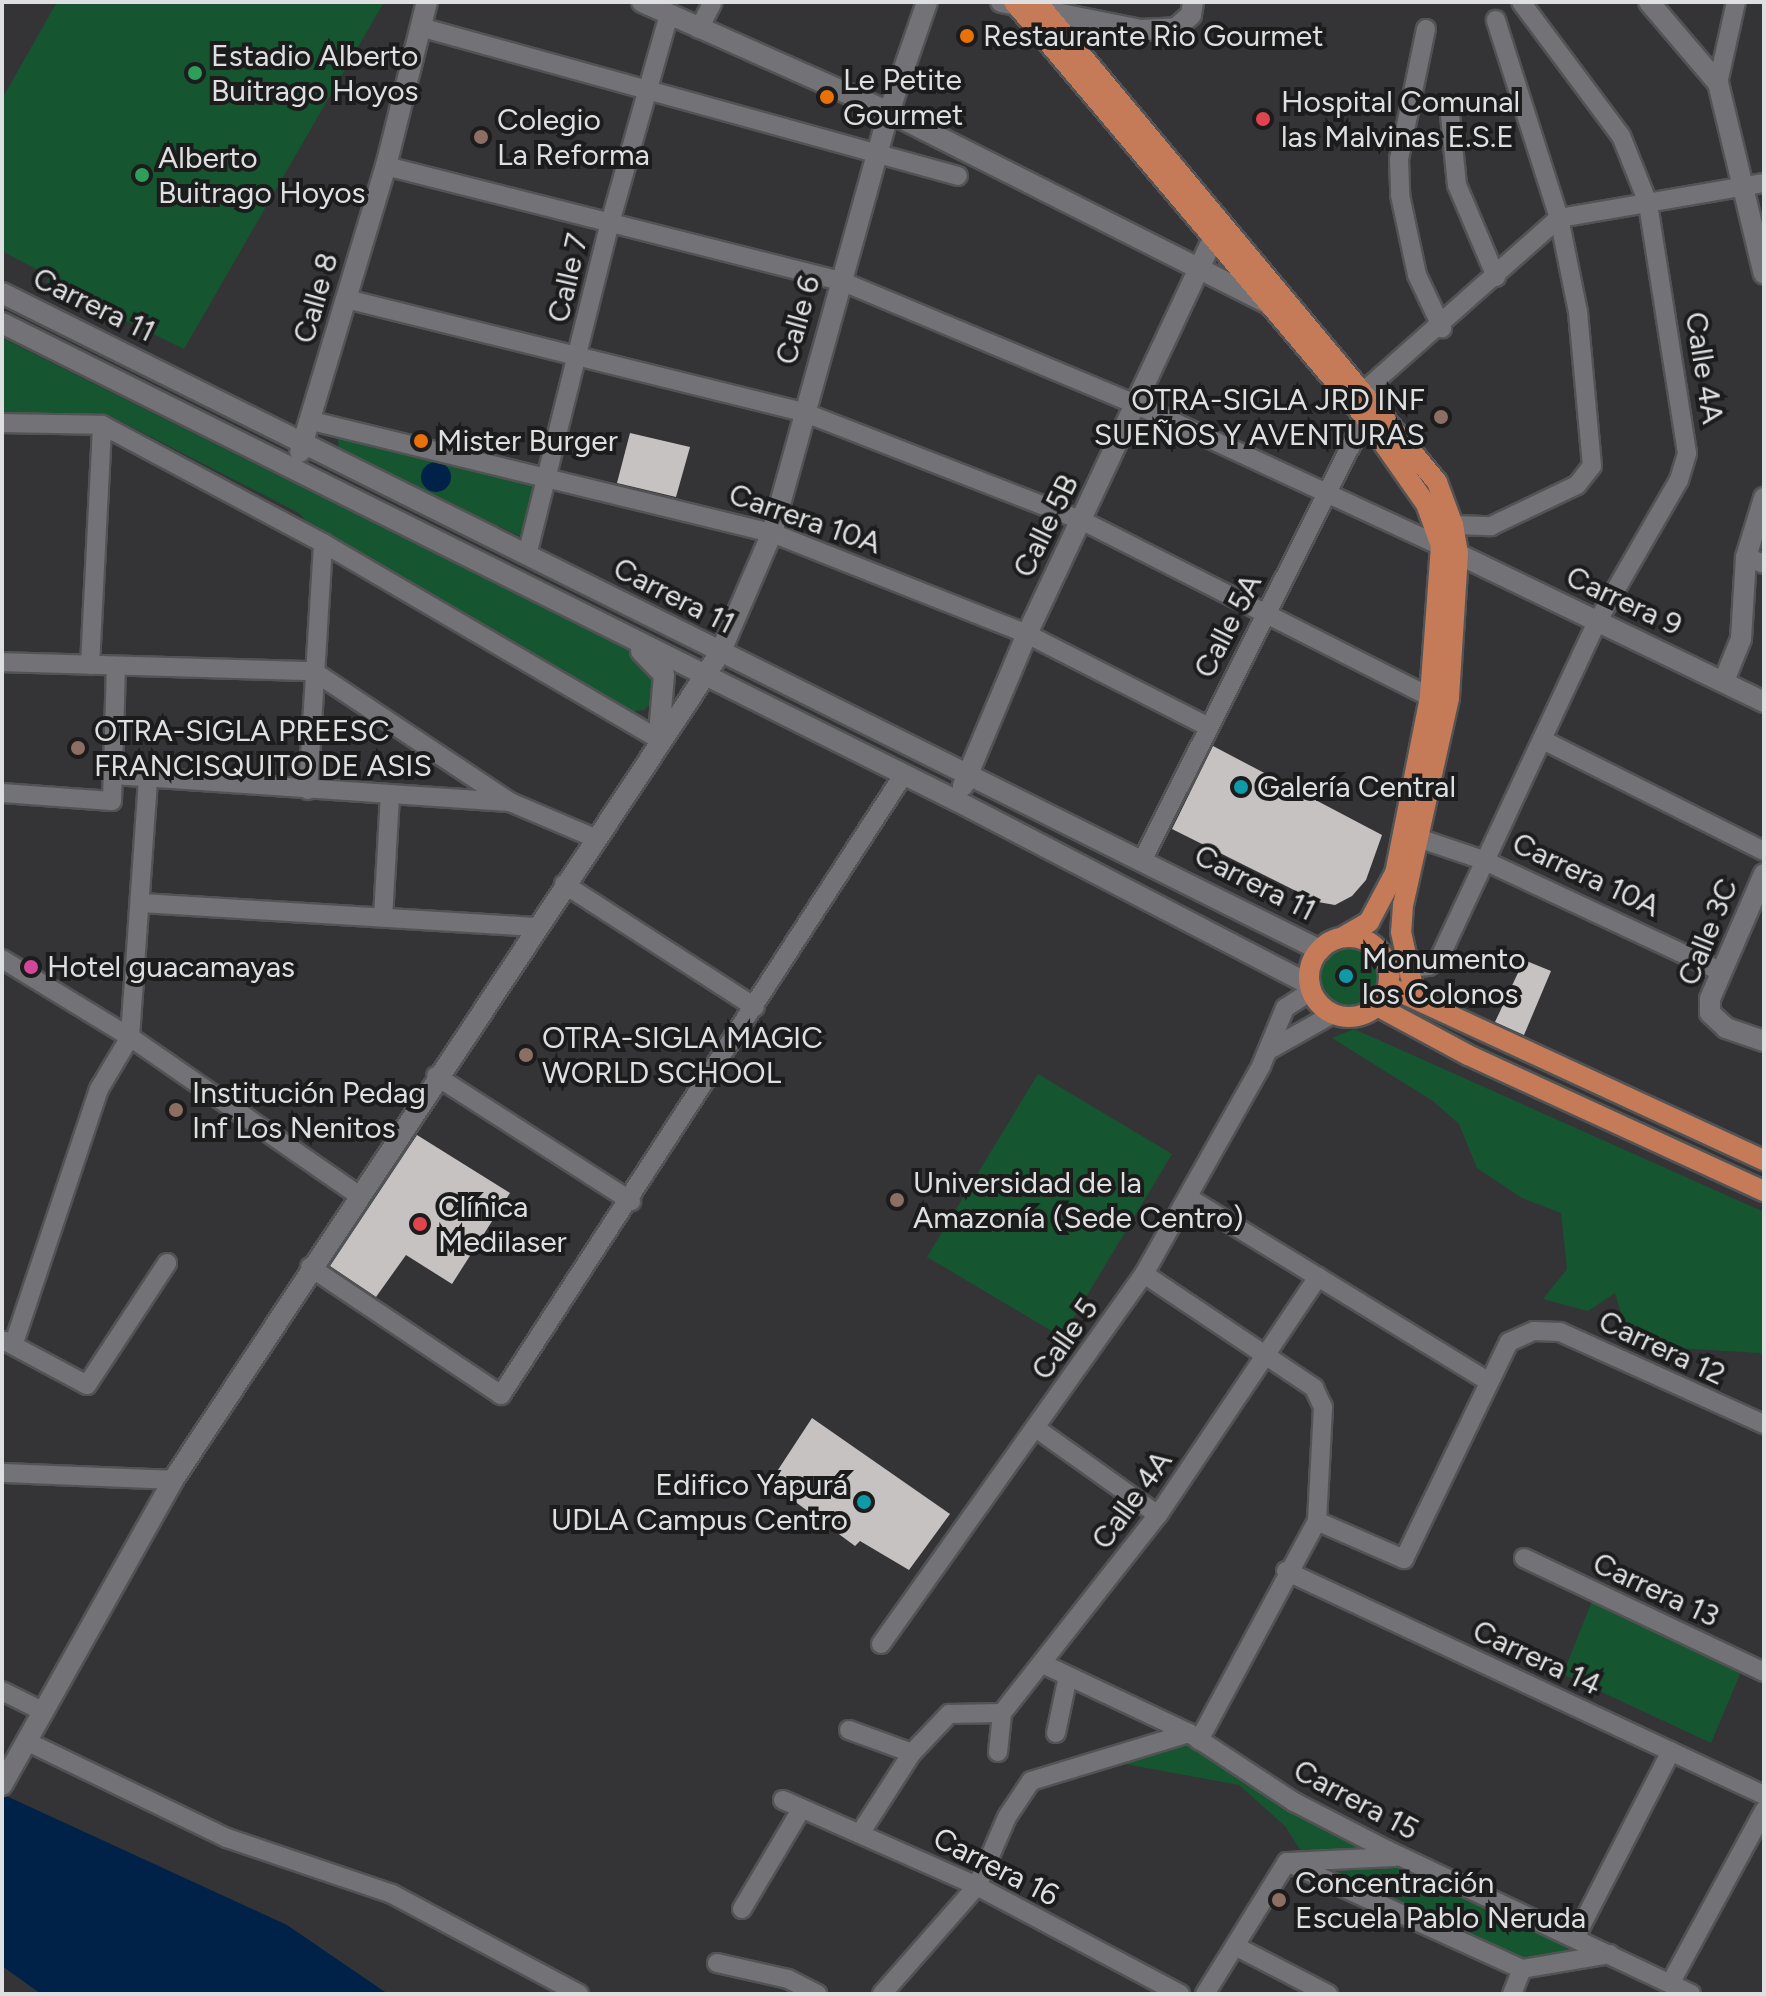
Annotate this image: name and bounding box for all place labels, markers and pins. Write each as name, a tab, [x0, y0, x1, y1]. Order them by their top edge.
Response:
place label: Restaurante Rio Gourmet	[983, 18, 1324, 54]
marker: Restaurante Rio Gourmet	[958, 27, 976, 45]
place label: Estadio Alberto Buitrago Hoyos	[211, 38, 419, 108]
place label: Le Petite Gourmet	[843, 62, 963, 132]
marker: Estadio Alberto Buitrago Hoyos	[186, 64, 204, 82]
place label: Hospital Comunal las Malvinas E.S.E	[1281, 84, 1520, 154]
marker: Le Petite Gourmet	[818, 88, 836, 106]
place label: Colegio La Reforma	[497, 102, 650, 172]
marker: Hospital Comunal las Malvinas E.S.E	[1252, 108, 1274, 130]
marker: Colegio La Reforma	[472, 128, 490, 146]
place label: Alberto Buitrago Hoyos	[158, 140, 366, 210]
marker: Alberto Buitrago Hoyos	[133, 166, 151, 184]
place label: OTRA-SIGLA JRD INF SUEÑOS Y AVENTURAS	[1094, 382, 1425, 452]
marker: OTRA-SIGLA JRD INF SUEÑOS Y AVENTURAS	[1432, 408, 1450, 426]
place label: Mister Burger	[437, 423, 618, 459]
marker: Mister Burger	[412, 432, 430, 450]
place label: OTRA-SIGLA PREESC FRANCISQUITO DE ASIS	[94, 713, 432, 784]
marker: OTRA-SIGLA PREESC FRANCISQUITO DE ASIS	[69, 739, 87, 757]
place label: Galería Central	[1257, 769, 1456, 805]
marker: Galería Central	[1232, 778, 1250, 796]
place label: Monumento los Colonos	[1362, 941, 1526, 1012]
place label: Hotel guacamayas	[47, 949, 295, 985]
marker: Hotel guacamayas	[22, 958, 40, 976]
marker: Monumento los Colonos	[1337, 967, 1355, 985]
place label: OTRA-SIGLA MAGIC WORLD SCHOOL	[542, 1020, 823, 1090]
marker: OTRA-SIGLA MAGIC WORLD SCHOOL	[517, 1046, 535, 1064]
place label: Institución Pedag Inf Los Nenitos	[192, 1075, 426, 1146]
marker: Institución Pedag Inf Los Nenitos	[167, 1101, 185, 1119]
place label: Universidad de la Amazonía (Sede Centro)	[913, 1165, 1243, 1236]
place label: Clínica Medilaser	[438, 1189, 567, 1260]
marker: Universidad de la Amazonía (Sede Centro)	[888, 1191, 906, 1209]
marker: Clínica Medilaser	[409, 1213, 431, 1235]
place label: Edifico Yapurá UDLA Campus Centro	[551, 1467, 848, 1538]
marker: Edifico Yapurá UDLA Campus Centro	[855, 1493, 873, 1511]
place label: Concentración Escuela Pablo Neruda	[1295, 1865, 1586, 1936]
marker: Concentración Escuela Pablo Neruda	[1270, 1891, 1288, 1909]

